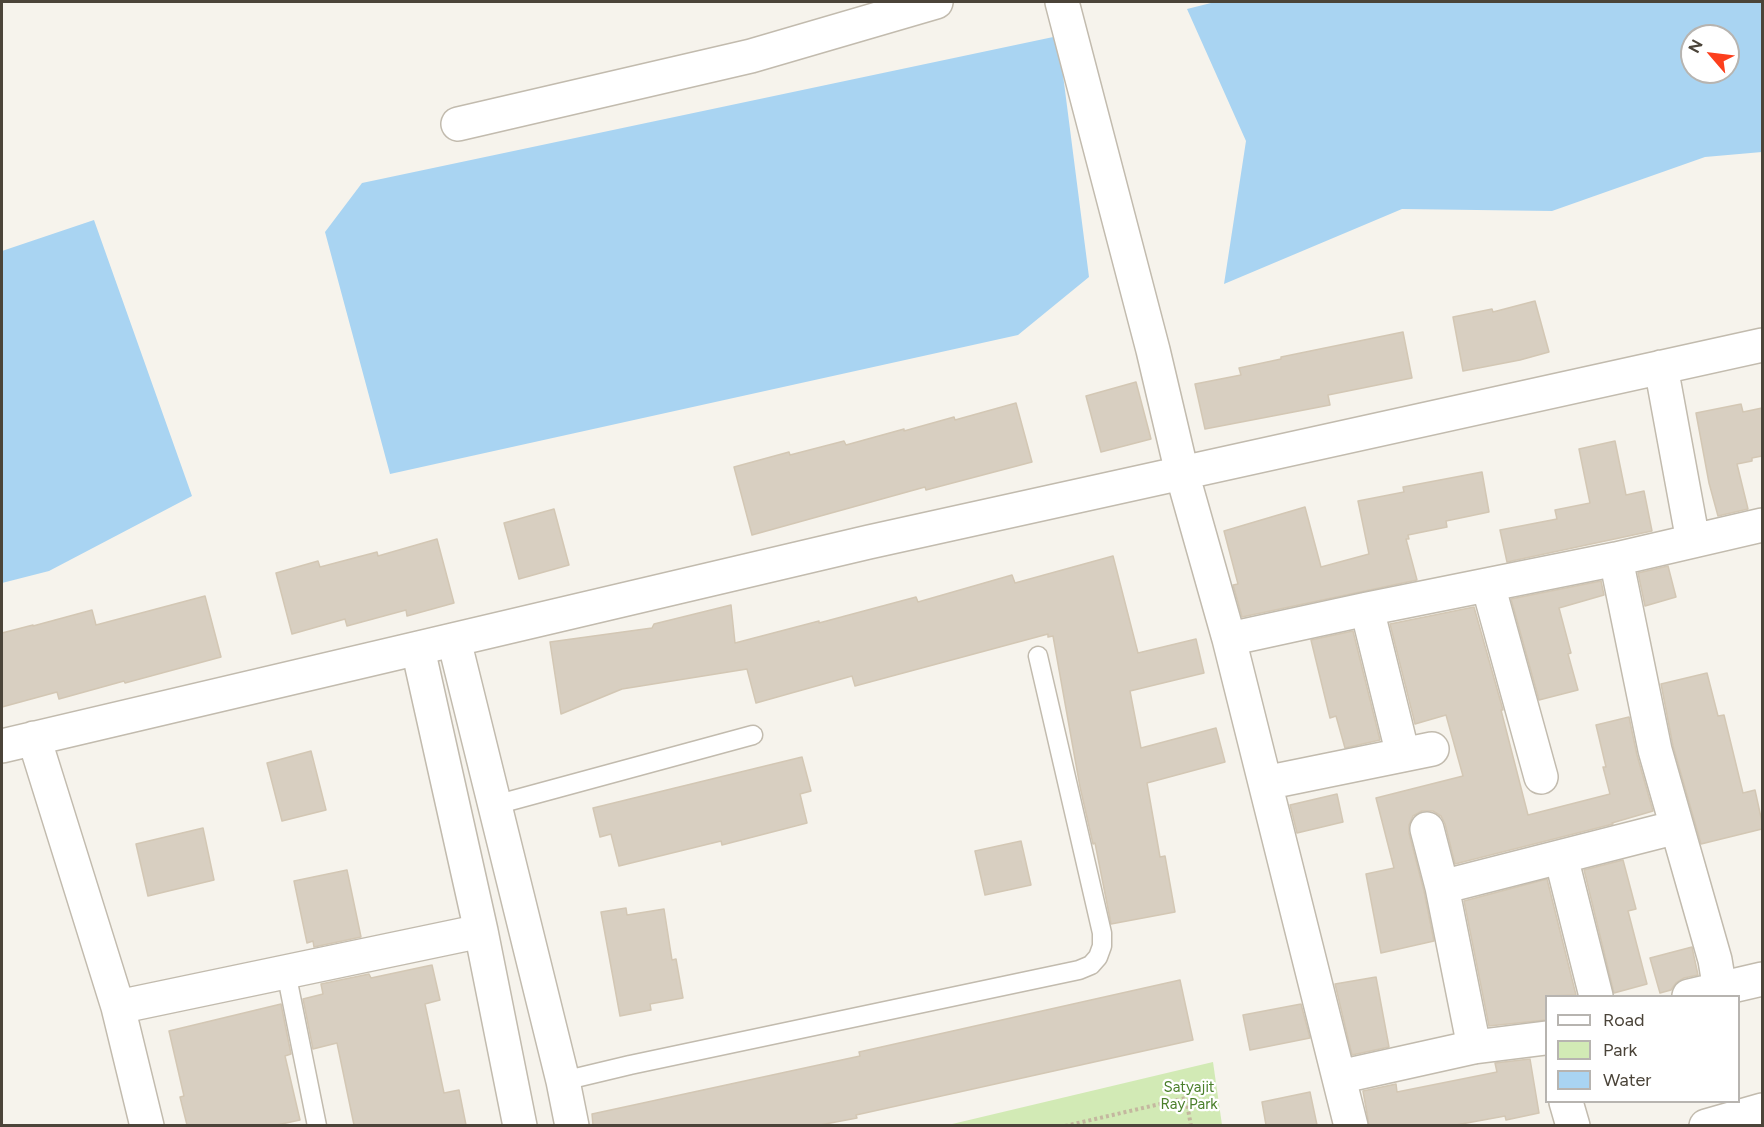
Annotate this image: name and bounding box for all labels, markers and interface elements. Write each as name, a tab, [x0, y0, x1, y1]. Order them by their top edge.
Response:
north arrow	[1680, 24, 1740, 84]
text: N	[1684, 36, 1707, 56]
legend	[1545, 995, 1740, 1103]
text: Road	[1603, 1009, 1644, 1031]
text: Park	[1603, 1039, 1637, 1061]
text: Water	[1603, 1069, 1651, 1091]
park label: Satyajit Ray Park	[1160, 1079, 1218, 1114]

